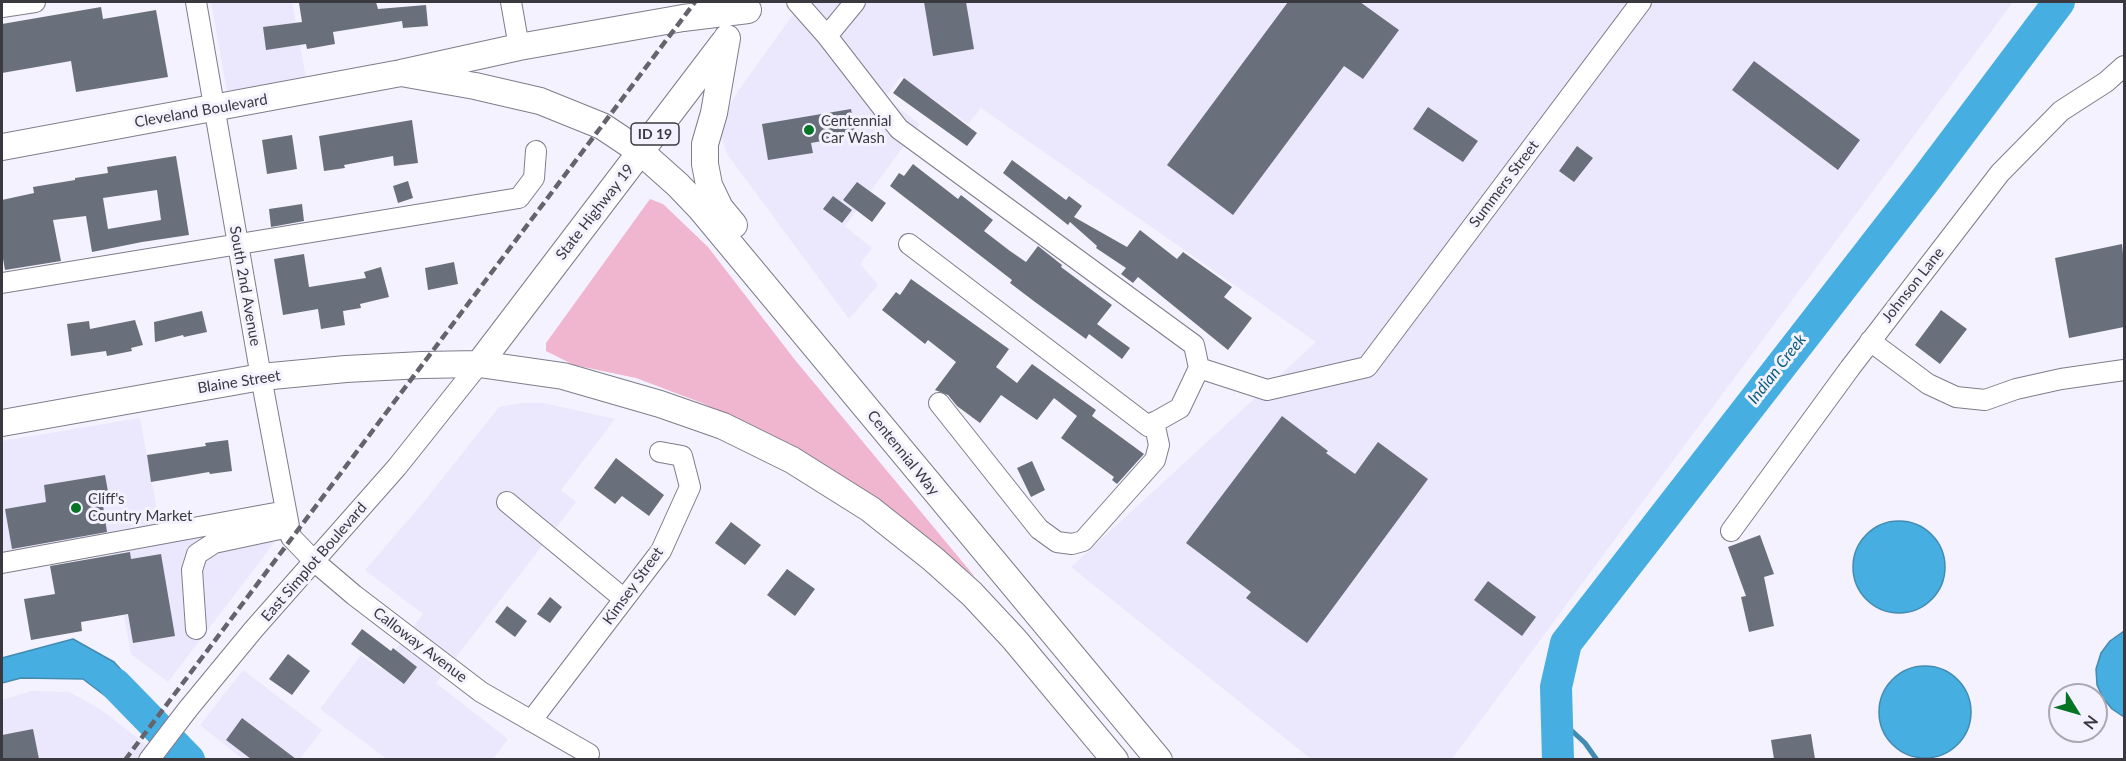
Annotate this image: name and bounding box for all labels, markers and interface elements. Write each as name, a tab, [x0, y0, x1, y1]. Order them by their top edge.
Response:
street label: Cleveland Boulevard	[133, 90, 269, 132]
place label: Centennial Car Wash	[821, 112, 892, 147]
road number: ID 19	[631, 123, 679, 145]
marker: Centennial Car Wash	[802, 123, 816, 137]
street label: Summers Street	[1465, 137, 1543, 231]
street label: State Highway 19	[552, 160, 638, 264]
street label: South 2nd Avenue	[226, 225, 264, 347]
street label: Johnson Lane	[1878, 244, 1948, 326]
water label: Indian Creek	[1744, 330, 1810, 408]
street label: Blaine Street	[196, 367, 282, 397]
street label: Centennial Way	[863, 407, 943, 499]
place label: Cliff's Country Market	[88, 490, 192, 525]
street label: East Simplot Boulevard	[257, 499, 371, 625]
marker: Cliff's Country Market	[69, 501, 83, 515]
street label: Kimsey Street	[599, 544, 667, 628]
street label: Calloway Avenue	[369, 604, 471, 686]
north arrow	[2048, 683, 2108, 743]
text: N	[2080, 712, 2102, 734]

